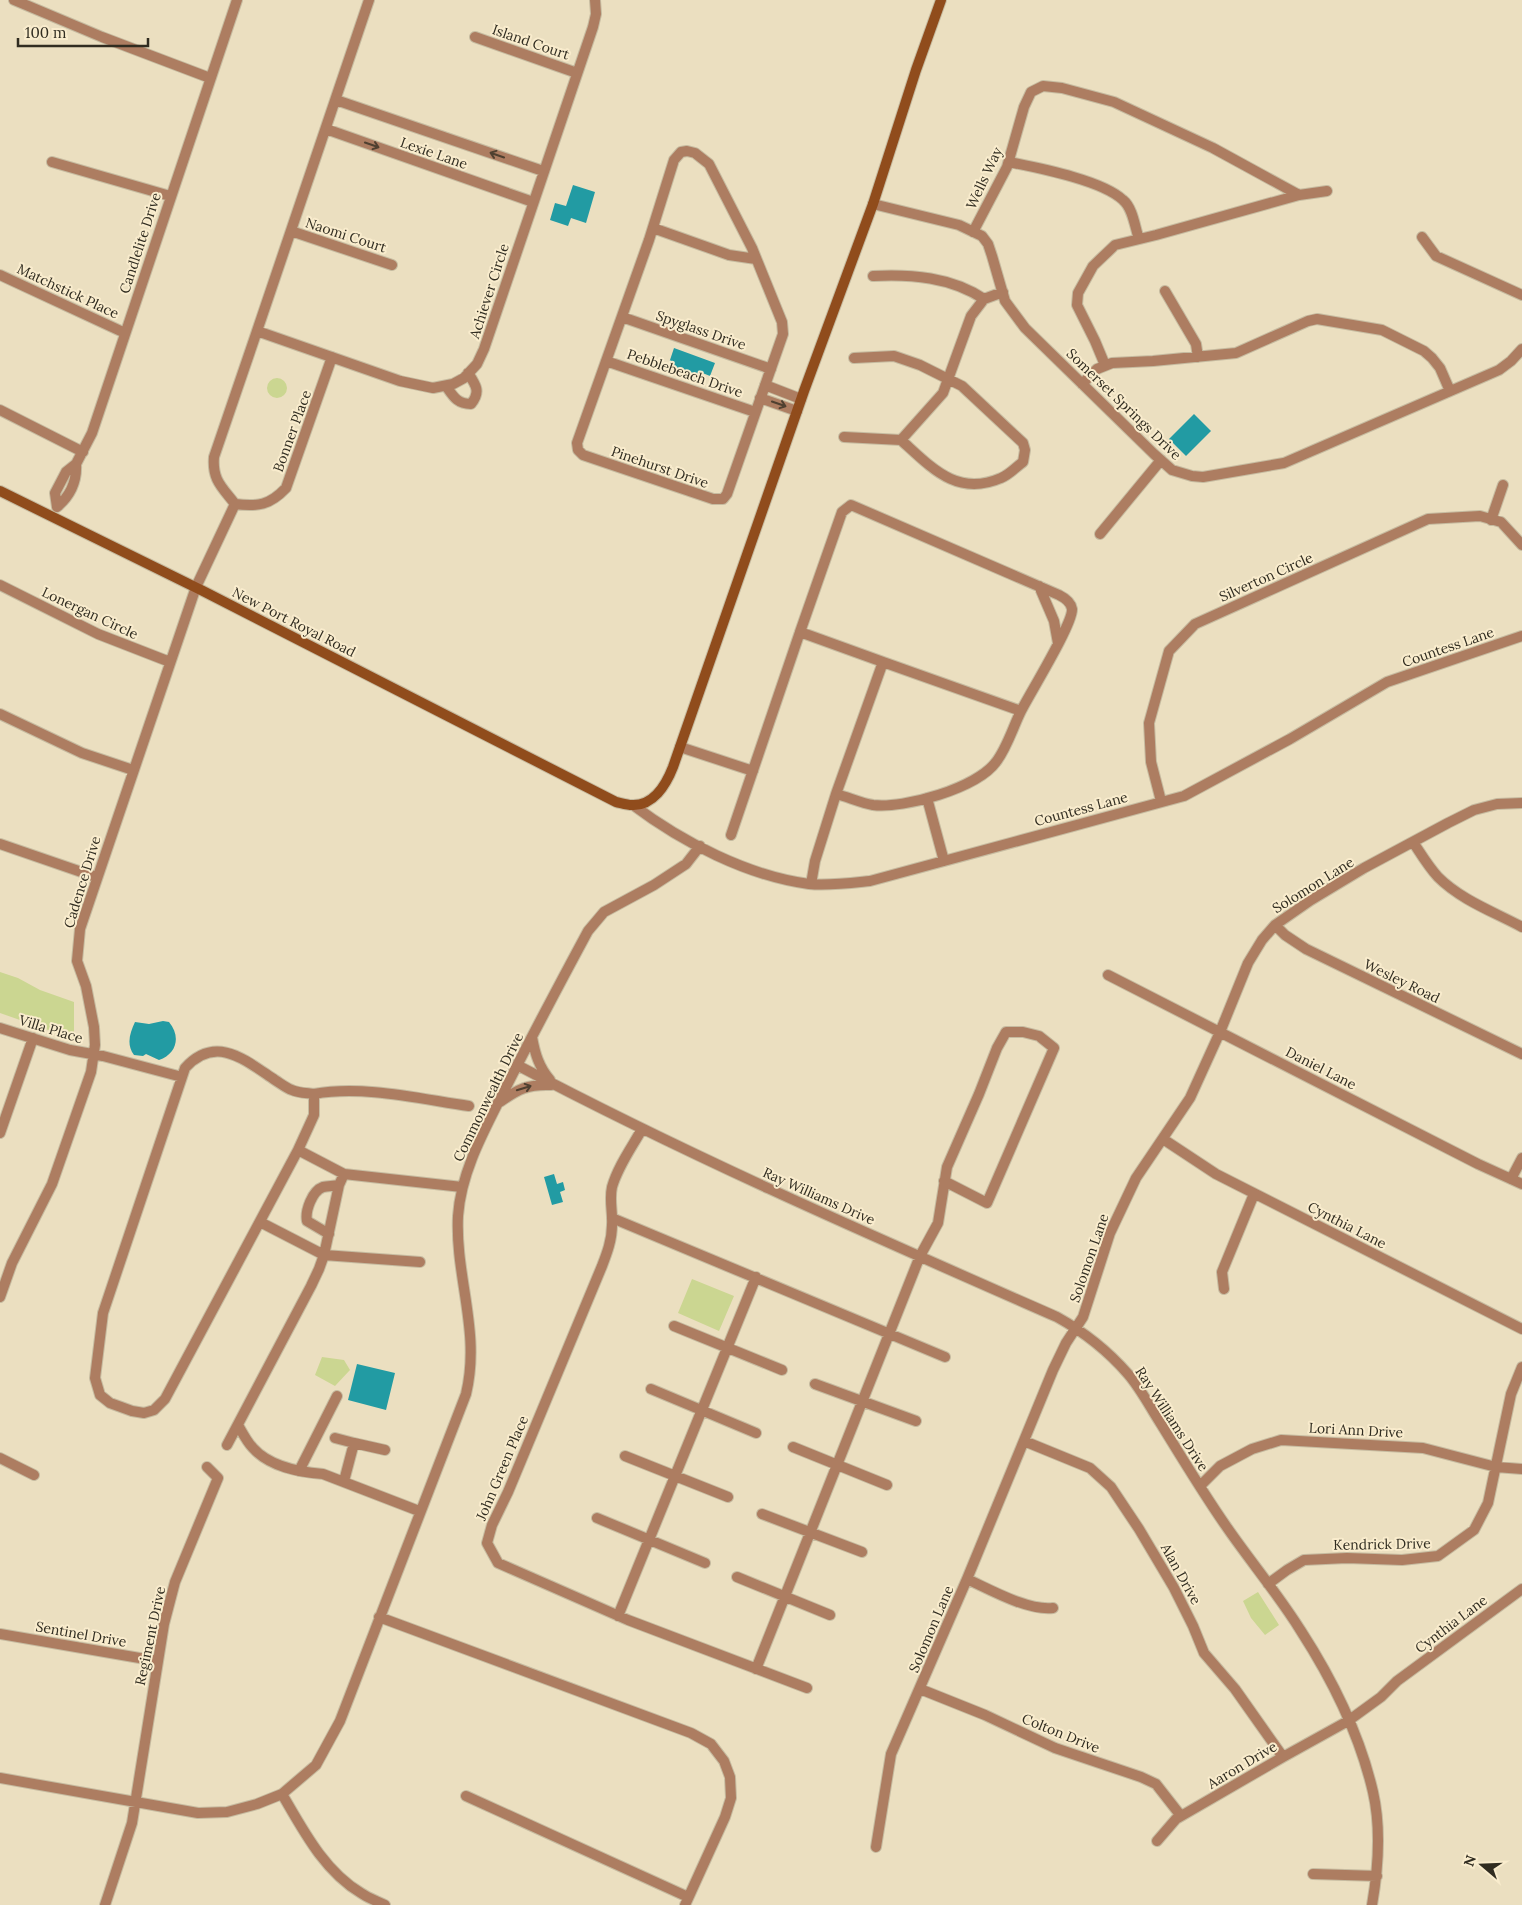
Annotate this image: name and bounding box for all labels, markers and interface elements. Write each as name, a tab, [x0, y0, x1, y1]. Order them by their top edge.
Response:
scale bar	[18, 15, 148, 47]
street label: Island Court	[490, 20, 573, 64]
text: 100 m	[25, 23, 66, 42]
street label: Lexie Lane	[398, 133, 470, 173]
one-way arrow	[364, 141, 380, 151]
street label: Wells Way	[962, 143, 1006, 212]
one-way arrow	[490, 150, 505, 159]
street label: Candlelite Drive	[115, 190, 165, 296]
street label: Naomi Court	[303, 213, 389, 257]
street label: Achiever Circle	[465, 241, 513, 342]
street label: Matchstick Place	[14, 260, 122, 323]
street label: Spyglass Drive	[654, 306, 749, 354]
street label: Somerset Springs Drive	[1063, 344, 1186, 464]
street label: Pebblebeach Drive	[625, 345, 746, 401]
street label: Bonner Place	[269, 387, 315, 474]
one-way arrow	[770, 400, 786, 409]
street label: Pinehurst Drive	[609, 442, 711, 492]
street label: Silverton Circle	[1216, 548, 1316, 606]
street label: Lonergan Circle	[39, 583, 141, 643]
street label: New Port Royal Road	[229, 583, 359, 661]
street label: Countess Lane	[1400, 623, 1497, 671]
street label: Countess Lane	[1032, 788, 1130, 830]
street label: Cadence Drive	[59, 833, 105, 930]
street label: Solomon Lane	[1269, 853, 1357, 917]
street label: Wesley Road	[1361, 955, 1443, 1007]
street label: Villa Place	[16, 1010, 85, 1047]
street label: Commonwealth Drive	[449, 1029, 527, 1165]
street label: Daniel Lane	[1283, 1043, 1360, 1094]
one-way arrow	[516, 1082, 532, 1092]
street label: Ray Williams Drive	[760, 1163, 878, 1229]
street label: Cynthia Lane	[1305, 1197, 1390, 1253]
street label: Solomon Lane	[1065, 1211, 1113, 1305]
street label: Ray Williams Drive	[1131, 1363, 1213, 1475]
street label: John Green Place	[471, 1412, 532, 1524]
street label: Lori Ann Drive	[1308, 1419, 1404, 1441]
street label: Kendrick Drive	[1333, 1534, 1431, 1554]
street label: Alan Drive	[1156, 1539, 1205, 1608]
street label: Solomon Lane	[905, 1582, 958, 1675]
street label: Regiment Drive	[131, 1584, 169, 1687]
street label: Cynthia Lane	[1411, 1591, 1491, 1657]
street label: Sentinel Drive	[34, 1617, 128, 1651]
street label: Colton Drive	[1019, 1709, 1103, 1757]
street label: Aaron Drive	[1203, 1737, 1280, 1793]
north arrow	[1457, 1840, 1507, 1890]
text: N	[1459, 1853, 1480, 1869]

